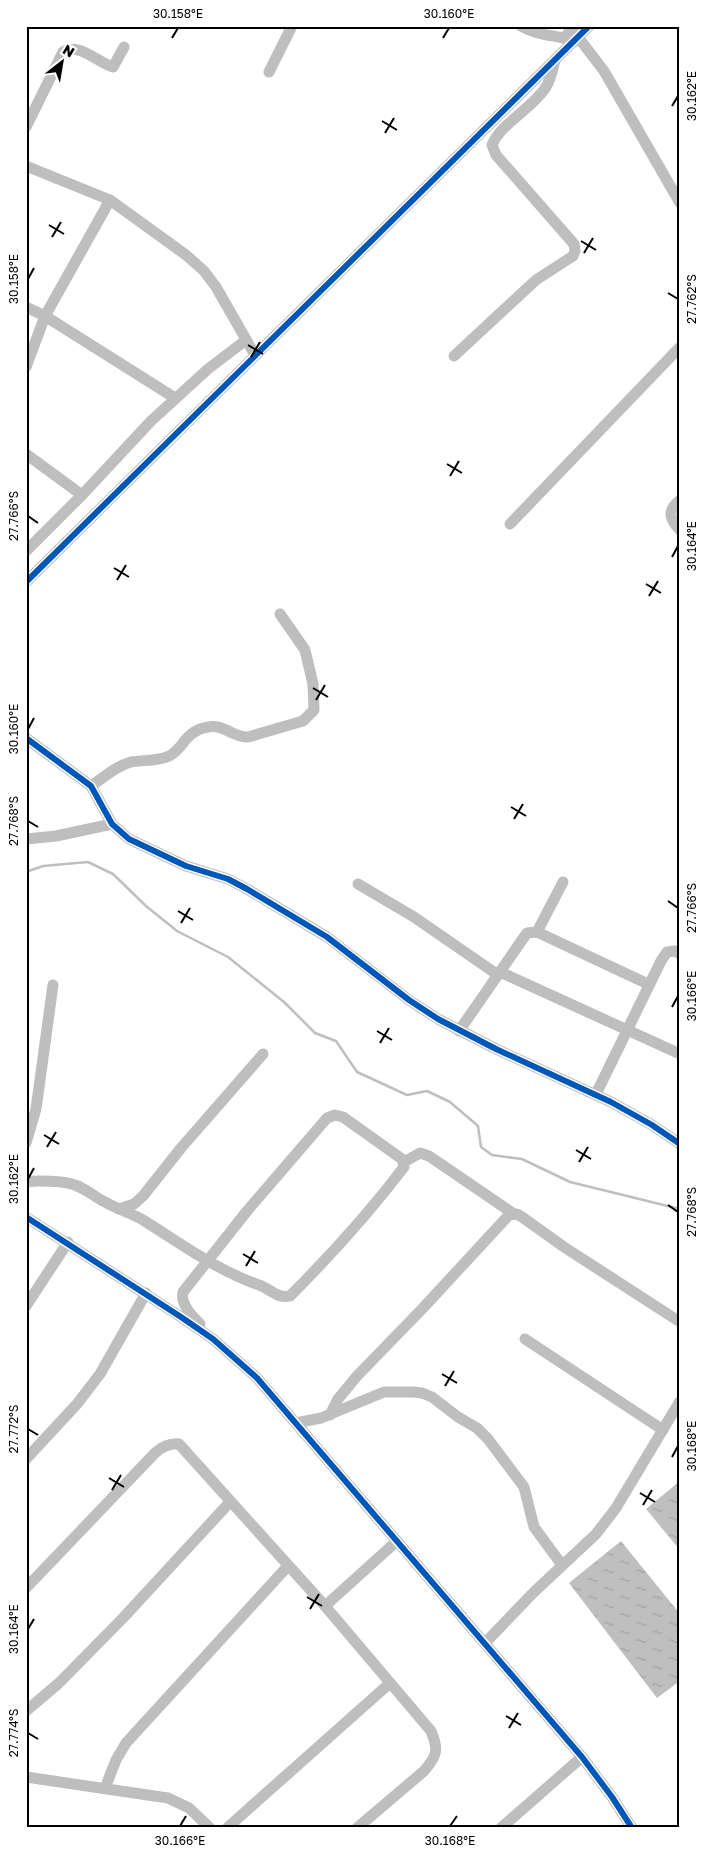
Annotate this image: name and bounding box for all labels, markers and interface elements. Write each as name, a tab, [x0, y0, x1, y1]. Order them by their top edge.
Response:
text: 30.158°E	[153, 6, 203, 21]
text: 30.160°E	[424, 6, 474, 21]
north arrow	[38, 38, 88, 88]
text: N	[60, 40, 78, 60]
text: 30.162°E	[684, 71, 699, 121]
text: 30.158°E	[6, 254, 21, 304]
text: 27.762°S	[684, 274, 699, 324]
text: 27.766°S	[6, 491, 21, 541]
text: 30.164°E	[684, 521, 699, 571]
text: 30.160°E	[6, 704, 21, 754]
text: 27.768°S	[6, 796, 21, 846]
text: 27.766°S	[684, 883, 699, 933]
text: 30.166°E	[684, 971, 699, 1021]
text: 30.162°E	[6, 1154, 21, 1204]
text: 27.768°S	[684, 1187, 699, 1237]
text: 27.772°S	[6, 1404, 21, 1453]
text: 30.168°E	[684, 1421, 699, 1471]
text: 30.164°E	[6, 1604, 21, 1654]
text: 27.774°S	[6, 1708, 21, 1757]
text: 30.166°E	[155, 1833, 205, 1848]
text: 30.168°E	[425, 1833, 475, 1848]

